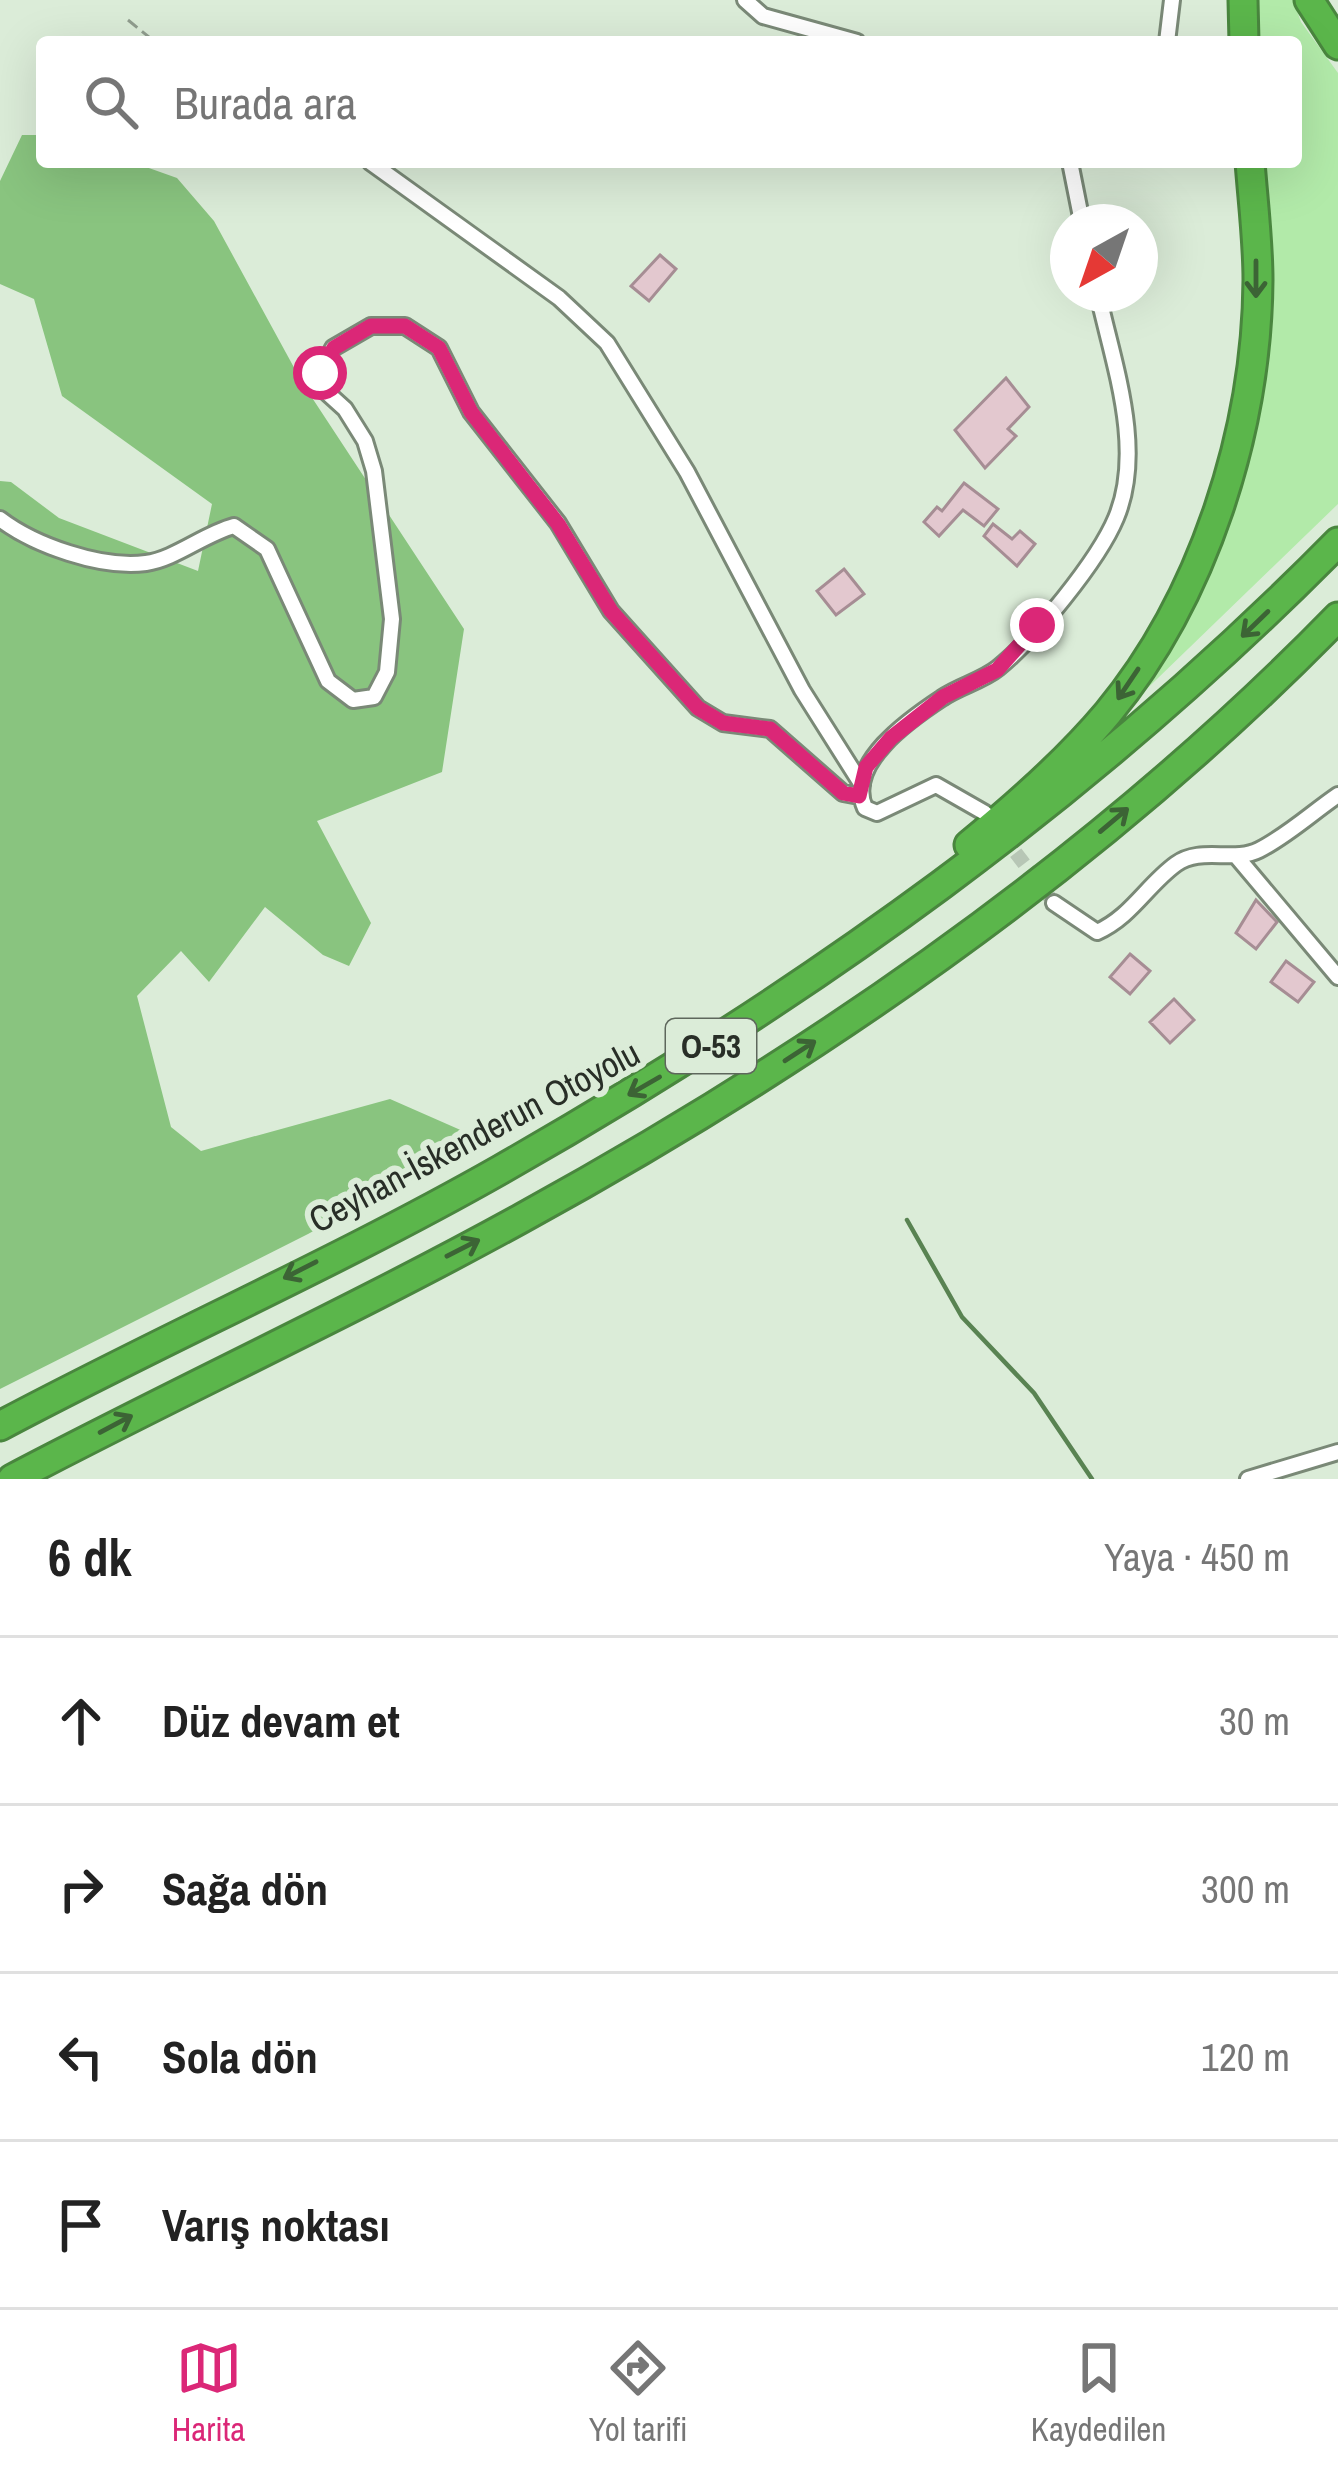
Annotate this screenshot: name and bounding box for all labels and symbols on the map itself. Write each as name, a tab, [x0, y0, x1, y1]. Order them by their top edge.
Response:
north arrow	[1050, 204, 1158, 312]
one-way arrow	[1245, 259, 1267, 298]
route start	[293, 346, 347, 400]
route end	[1010, 598, 1064, 652]
one-way arrow	[1241, 610, 1270, 638]
one-way arrow	[1115, 667, 1140, 700]
one-way arrow	[1098, 807, 1129, 835]
road number: O-53	[666, 1019, 756, 1073]
street label: Ceyhan-İskenderun Otoyolu	[300, 1029, 648, 1243]
one-way arrow	[782, 1039, 816, 1063]
one-way arrow	[627, 1075, 662, 1099]
one-way arrow	[445, 1235, 481, 1258]
one-way arrow	[283, 1260, 318, 1283]
one-way arrow	[97, 1412, 132, 1435]

